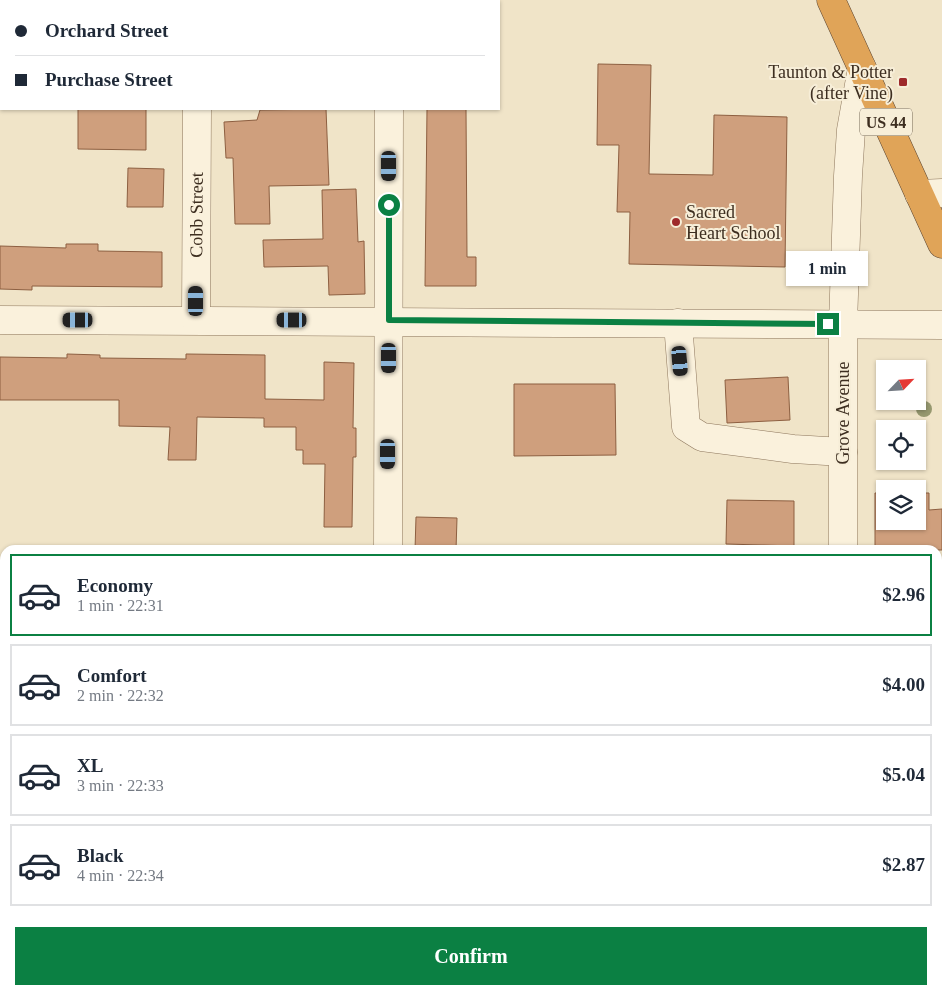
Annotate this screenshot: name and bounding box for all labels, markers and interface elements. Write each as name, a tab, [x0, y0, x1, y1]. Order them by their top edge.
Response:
text: Orchard Street	[45, 20, 168, 41]
place label: Taunton & Potter (after Vine)	[768, 62, 893, 104]
text: Purchase Street	[45, 69, 173, 90]
marker: Taunton & Potter (after Vine)	[897, 76, 909, 88]
road number: US 44	[860, 108, 912, 136]
car	[381, 151, 396, 181]
street label: Cobb Street	[186, 172, 207, 258]
route start	[378, 194, 400, 216]
place label: Sacred Heart School	[686, 202, 780, 243]
marker: Sacred Heart School	[670, 216, 682, 228]
callout: 1 min	[787, 252, 869, 286]
text: 1 min	[808, 260, 846, 277]
car	[188, 286, 203, 316]
car	[63, 313, 93, 328]
car	[277, 313, 307, 328]
route end	[817, 313, 839, 335]
car	[381, 343, 396, 373]
car	[671, 345, 688, 377]
north arrow	[876, 360, 926, 410]
map controls	[876, 360, 926, 530]
street label: Grove Avenue	[833, 361, 853, 465]
button: locate	[876, 420, 926, 470]
car	[380, 439, 395, 469]
button: layers	[876, 480, 926, 530]
icon: car	[17, 573, 62, 618]
text: Economy	[77, 575, 153, 596]
text: $2.96	[882, 584, 925, 605]
text: 1 min · 22:31	[77, 597, 164, 614]
icon: car	[17, 663, 62, 708]
text: Comfort	[77, 665, 147, 686]
text: $4.00	[882, 674, 925, 695]
text: 2 min · 22:32	[77, 687, 164, 704]
icon: car	[17, 753, 62, 798]
text: XL	[77, 755, 103, 776]
text: $5.04	[882, 764, 925, 785]
text: 3 min · 22:33	[77, 777, 164, 794]
icon: car	[17, 843, 62, 888]
text: Black	[77, 845, 123, 866]
text: $2.87	[882, 854, 925, 875]
text: 4 min · 22:34	[77, 867, 164, 884]
button: Confirm	[15, 927, 927, 985]

